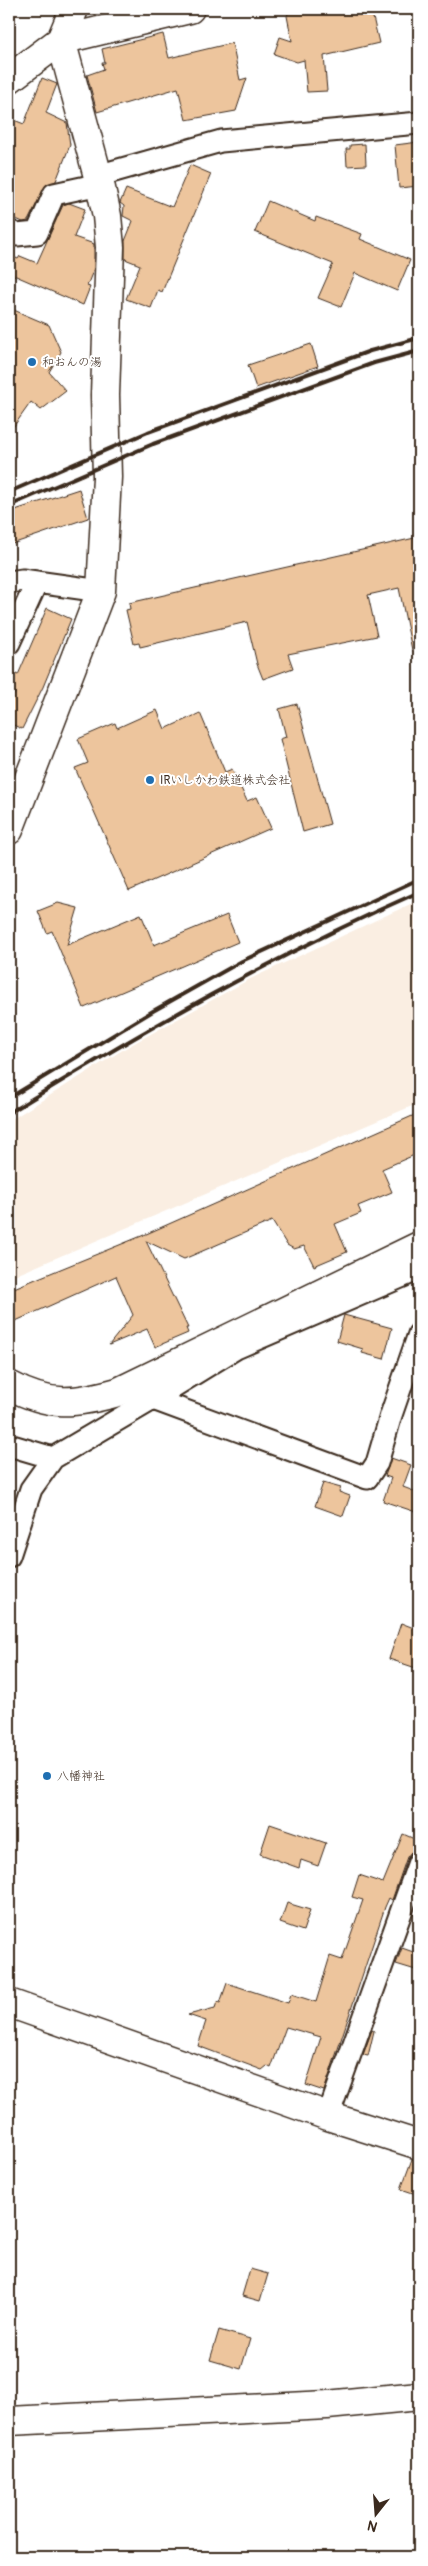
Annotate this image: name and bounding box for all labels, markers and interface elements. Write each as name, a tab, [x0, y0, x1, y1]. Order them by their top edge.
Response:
place label: 和おんの湯	[42, 355, 102, 370]
marker: 和おんの湯	[26, 356, 38, 368]
place label: IRいしかわ鉄道株式会社	[160, 773, 290, 788]
marker: IRいしかわ鉄道株式会社	[144, 774, 156, 786]
place label: 八幡神社	[57, 1769, 105, 1784]
marker: 八幡神社	[41, 1770, 53, 1782]
north arrow	[350, 2488, 400, 2538]
text: N	[365, 2516, 379, 2535]

